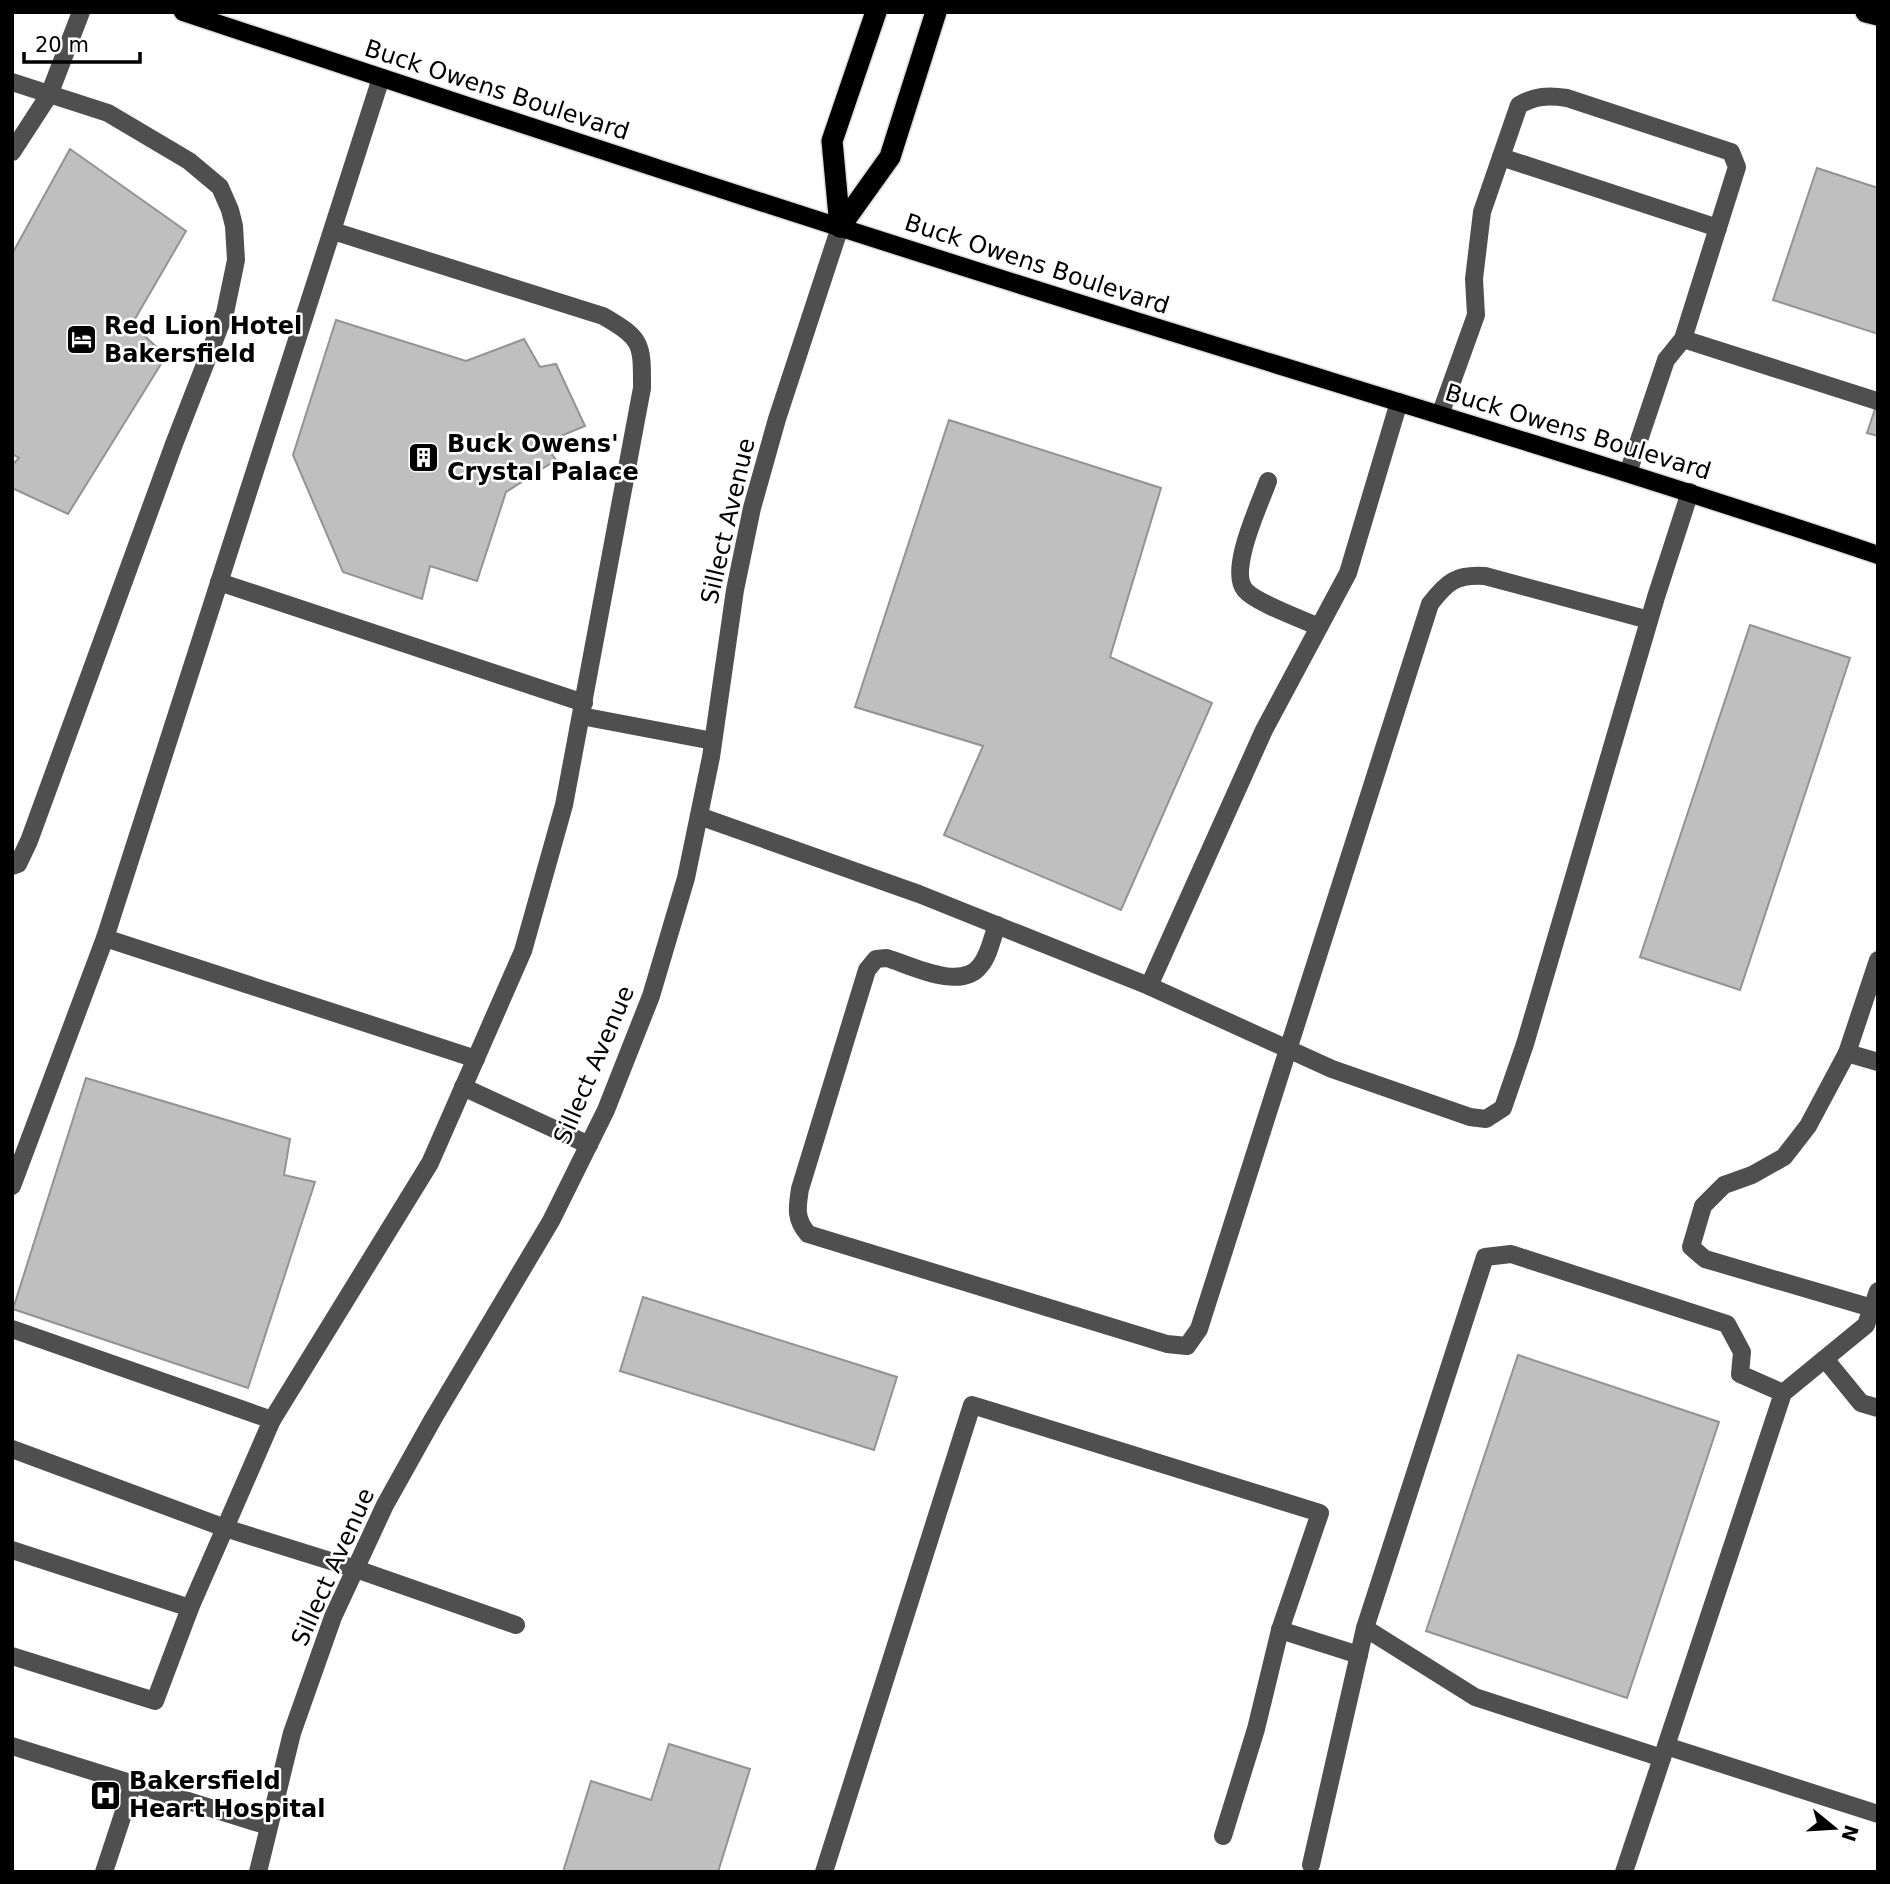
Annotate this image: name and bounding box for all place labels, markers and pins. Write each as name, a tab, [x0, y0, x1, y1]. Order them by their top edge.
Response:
place label: Red Lion Hotel Bakersfield	[104, 312, 302, 368]
hotel icon: Red Lion Hotel Bakersfield	[64, 323, 98, 357]
place label: Buck Owens' Crystal Palace	[447, 430, 639, 486]
building icon: Buck Owens' Crystal Palace	[407, 441, 441, 475]
place label: Bakersfield Heart Hospital	[129, 1767, 325, 1823]
hospital icon: Bakersfield Heart Hospital	[89, 1778, 123, 1812]

